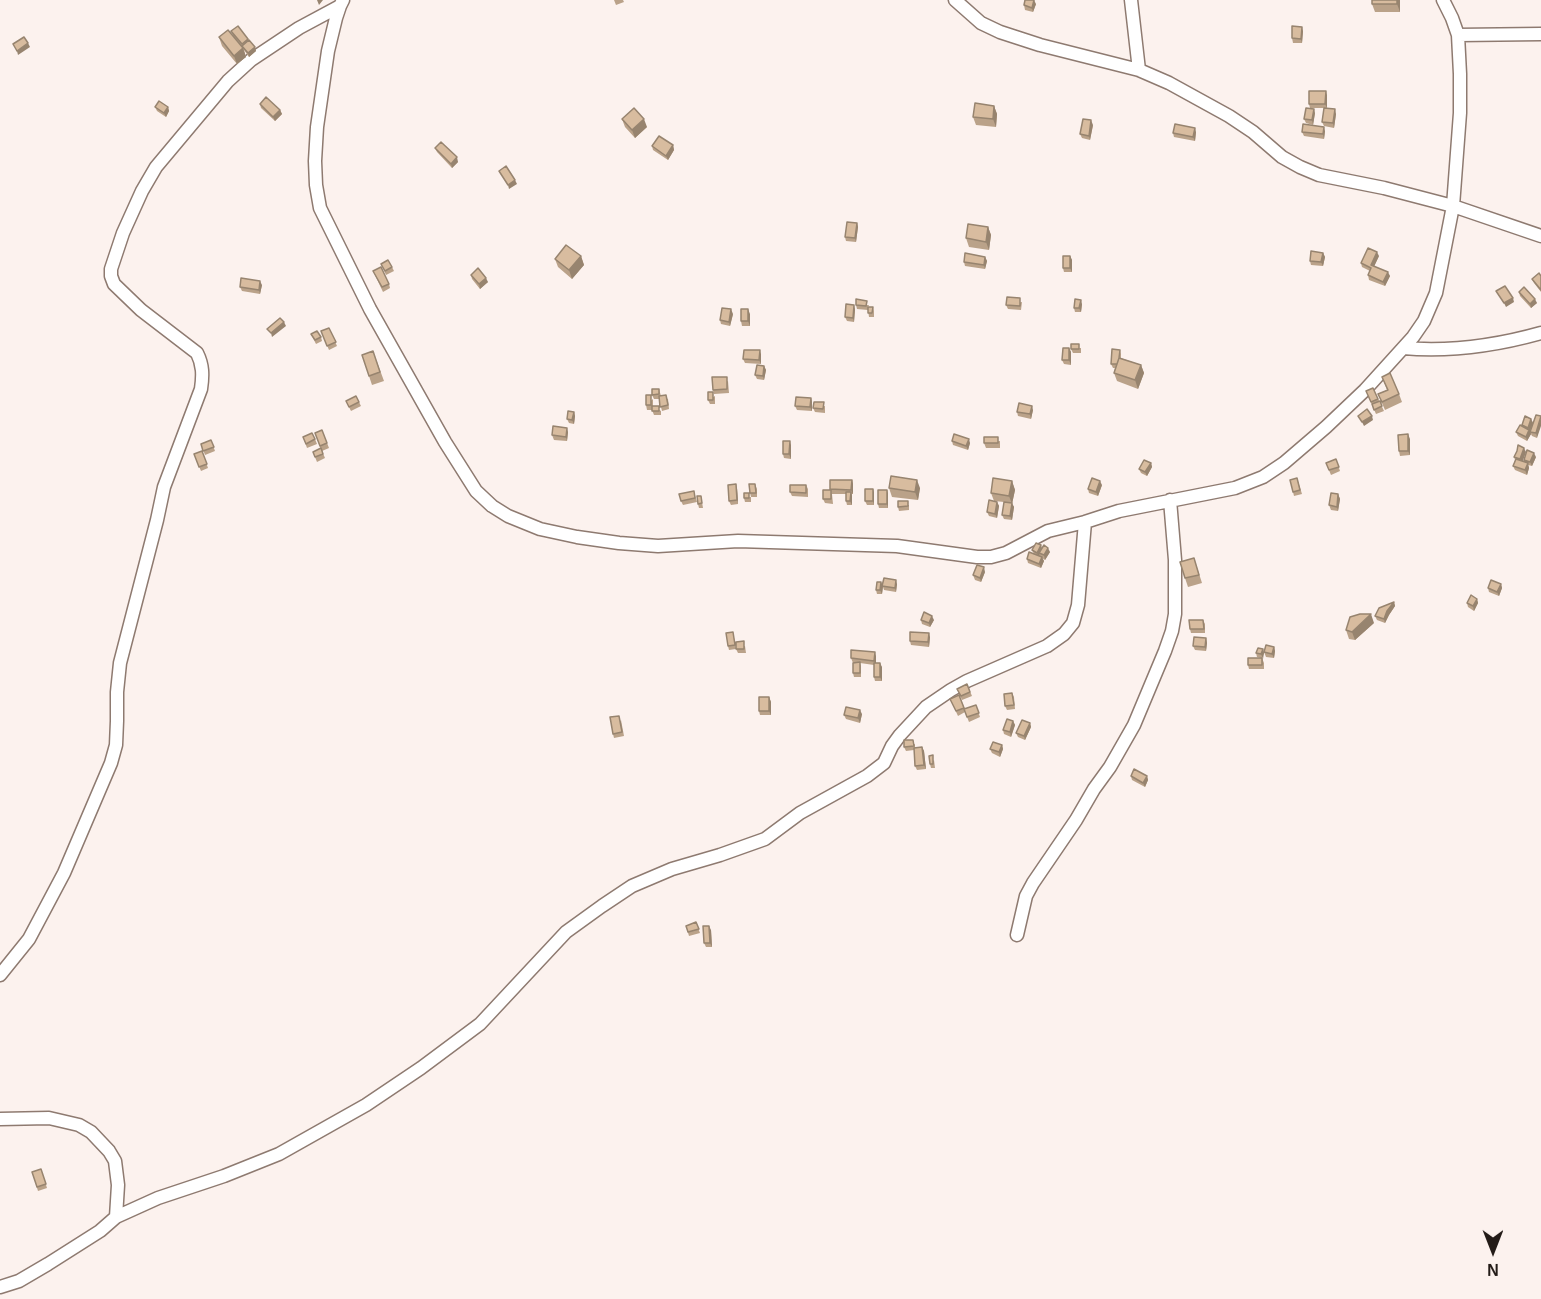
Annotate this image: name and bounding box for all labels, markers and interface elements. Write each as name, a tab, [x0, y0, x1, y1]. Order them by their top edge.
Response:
north arrow	[1463, 1221, 1523, 1281]
text: N	[1487, 1261, 1499, 1278]

